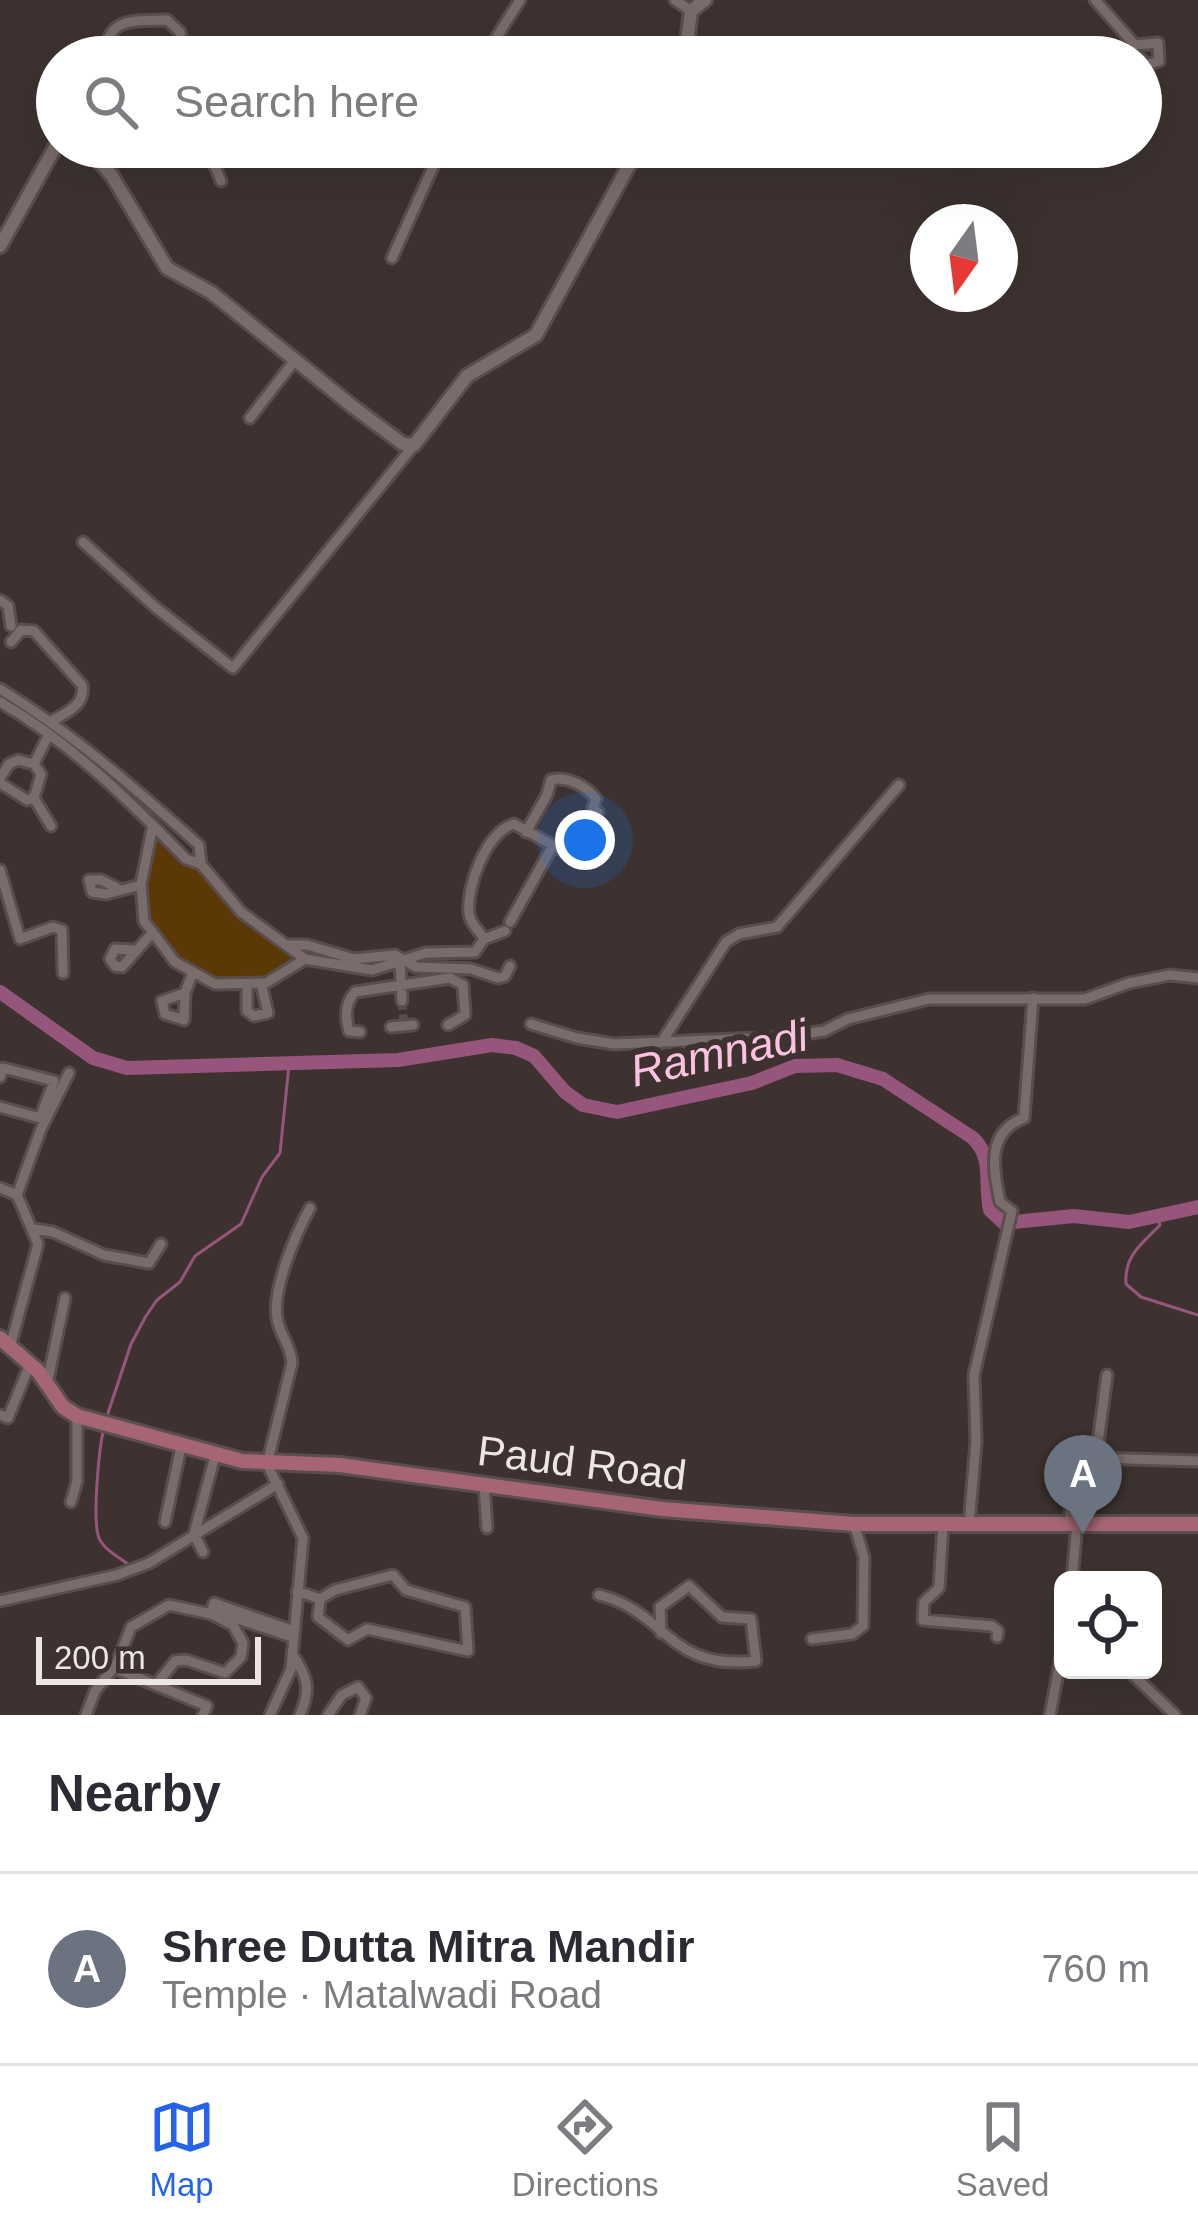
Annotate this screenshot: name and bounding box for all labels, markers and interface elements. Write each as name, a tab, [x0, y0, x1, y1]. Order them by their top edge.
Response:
search box	[36, 36, 1162, 168]
icon: search	[78, 69, 144, 135]
text: Search here	[174, 76, 419, 127]
north arrow	[910, 204, 1018, 312]
your location	[555, 810, 615, 870]
water label: Ramnadi	[626, 1009, 814, 1097]
street label: Paud Road	[475, 1427, 689, 1499]
pin: A	[1044, 1435, 1122, 1534]
map controls	[1054, 1571, 1162, 1679]
button: locate	[1054, 1571, 1162, 1679]
scale bar	[36, 1631, 261, 1684]
text: 200 m	[54, 1639, 146, 1676]
text: Nearby	[48, 1765, 221, 1822]
text: Shree Dutta Mitra Mandir	[162, 1921, 695, 1972]
text: A	[73, 1947, 101, 1990]
text: 760 m	[1042, 1947, 1150, 1990]
text: Temple · Matalwadi Road	[162, 1973, 602, 2016]
tab: Map	[149, 2094, 215, 2204]
tab: Directions	[512, 2094, 659, 2204]
tab: Saved	[956, 2094, 1049, 2204]

